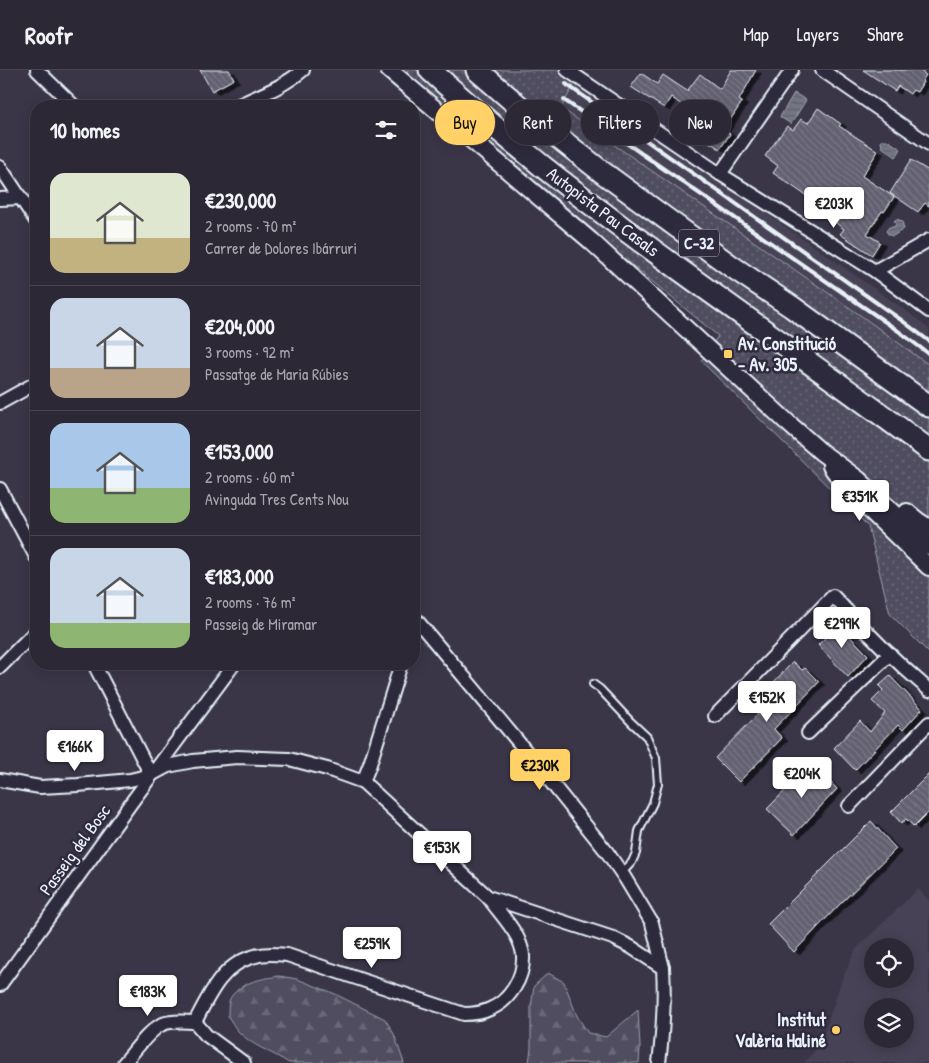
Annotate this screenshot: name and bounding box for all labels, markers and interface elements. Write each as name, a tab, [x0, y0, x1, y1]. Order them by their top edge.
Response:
text: Roofr	[25, 19, 73, 51]
text: Map	[743, 22, 769, 47]
text: Layers	[797, 22, 839, 47]
text: Share	[867, 22, 904, 47]
chip: Buy	[435, 100, 495, 145]
chip: Rent	[505, 100, 571, 145]
chip: Filters	[581, 100, 659, 145]
chip: New	[669, 100, 731, 145]
text: 10 homes	[50, 116, 120, 145]
icon: filters	[372, 116, 400, 144]
street label: Autopista Pau Casals	[542, 161, 665, 262]
text: €230,000	[205, 186, 276, 215]
pin: €203K	[799, 186, 869, 229]
text: €203K	[815, 192, 853, 214]
icon: home	[90, 193, 150, 253]
text: 2 rooms · 70 m²	[205, 215, 296, 237]
road number: C-32	[679, 230, 719, 257]
text: Carrer de Dolores Ibárruri	[205, 237, 357, 259]
text: €204,000	[205, 312, 275, 341]
icon: home	[90, 318, 150, 378]
place label: Av. Constitució - Av. 305	[738, 331, 837, 377]
text: 3 rooms · 92 m²	[205, 341, 294, 363]
marker: Av. Constitució - Av. 305	[722, 348, 734, 360]
text: Passatge de Maria Rúbies	[205, 363, 348, 385]
text: €153,000	[205, 437, 273, 466]
icon: home	[90, 443, 150, 503]
text: 2 rooms · 60 m²	[205, 466, 295, 488]
pin: €351K	[825, 480, 895, 522]
text: €351K	[842, 485, 878, 507]
text: Avinguda Tres Cents Nou	[205, 488, 349, 510]
text: €183,000	[205, 562, 274, 591]
icon: home	[90, 568, 150, 628]
text: 2 rooms · 76 m²	[205, 591, 295, 613]
pin: €299K	[807, 606, 877, 649]
text: €299K	[824, 612, 860, 634]
text: Passeig de Miramar	[205, 613, 317, 635]
pin: €152K	[732, 680, 802, 723]
text: €152K	[749, 686, 785, 708]
pin: €166K	[40, 730, 110, 772]
text: €166K	[58, 735, 92, 757]
pin: €230K	[505, 748, 575, 791]
text: €230K	[521, 754, 559, 776]
pin: €204K	[767, 756, 837, 799]
text: €204K	[784, 762, 820, 784]
street label: Passeig del Bosc	[33, 799, 116, 900]
pin: €153K	[407, 830, 477, 873]
text: €153K	[424, 836, 460, 858]
pin: €259K	[337, 926, 407, 969]
text: €259K	[354, 932, 390, 954]
map controls	[864, 938, 914, 1048]
button: locate	[864, 938, 914, 988]
pin: €183K	[113, 974, 183, 1017]
text: €183K	[130, 980, 166, 1002]
button: layers	[864, 998, 914, 1048]
place label: Institut Valèria Haliné	[735, 1007, 827, 1053]
marker: Institut Valèria Haliné	[830, 1024, 842, 1036]

